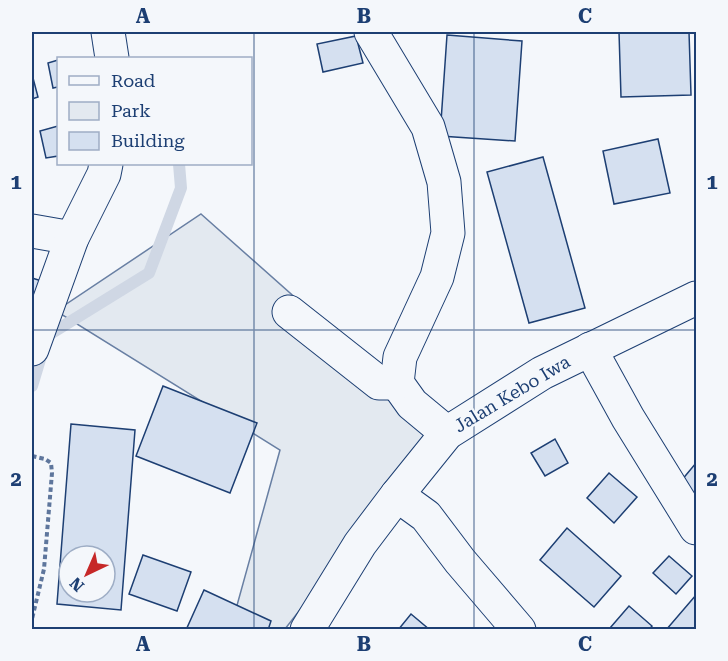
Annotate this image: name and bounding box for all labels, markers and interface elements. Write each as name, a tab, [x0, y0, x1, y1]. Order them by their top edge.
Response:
text: A	[136, 4, 151, 28]
text: B	[357, 4, 371, 28]
text: C	[578, 4, 592, 28]
legend	[57, 57, 252, 165]
text: Road	[111, 70, 156, 91]
text: Park	[111, 100, 151, 121]
text: Building	[111, 130, 185, 151]
text: 1	[10, 170, 22, 194]
text: 1	[706, 170, 718, 194]
street label: Jalan Kebo Iwa	[450, 351, 574, 436]
text: 2	[10, 467, 22, 491]
text: 2	[706, 467, 718, 491]
north arrow	[57, 544, 117, 604]
text: N	[66, 573, 88, 596]
text: A	[136, 632, 151, 656]
text: B	[357, 632, 371, 656]
text: C	[578, 632, 592, 656]

